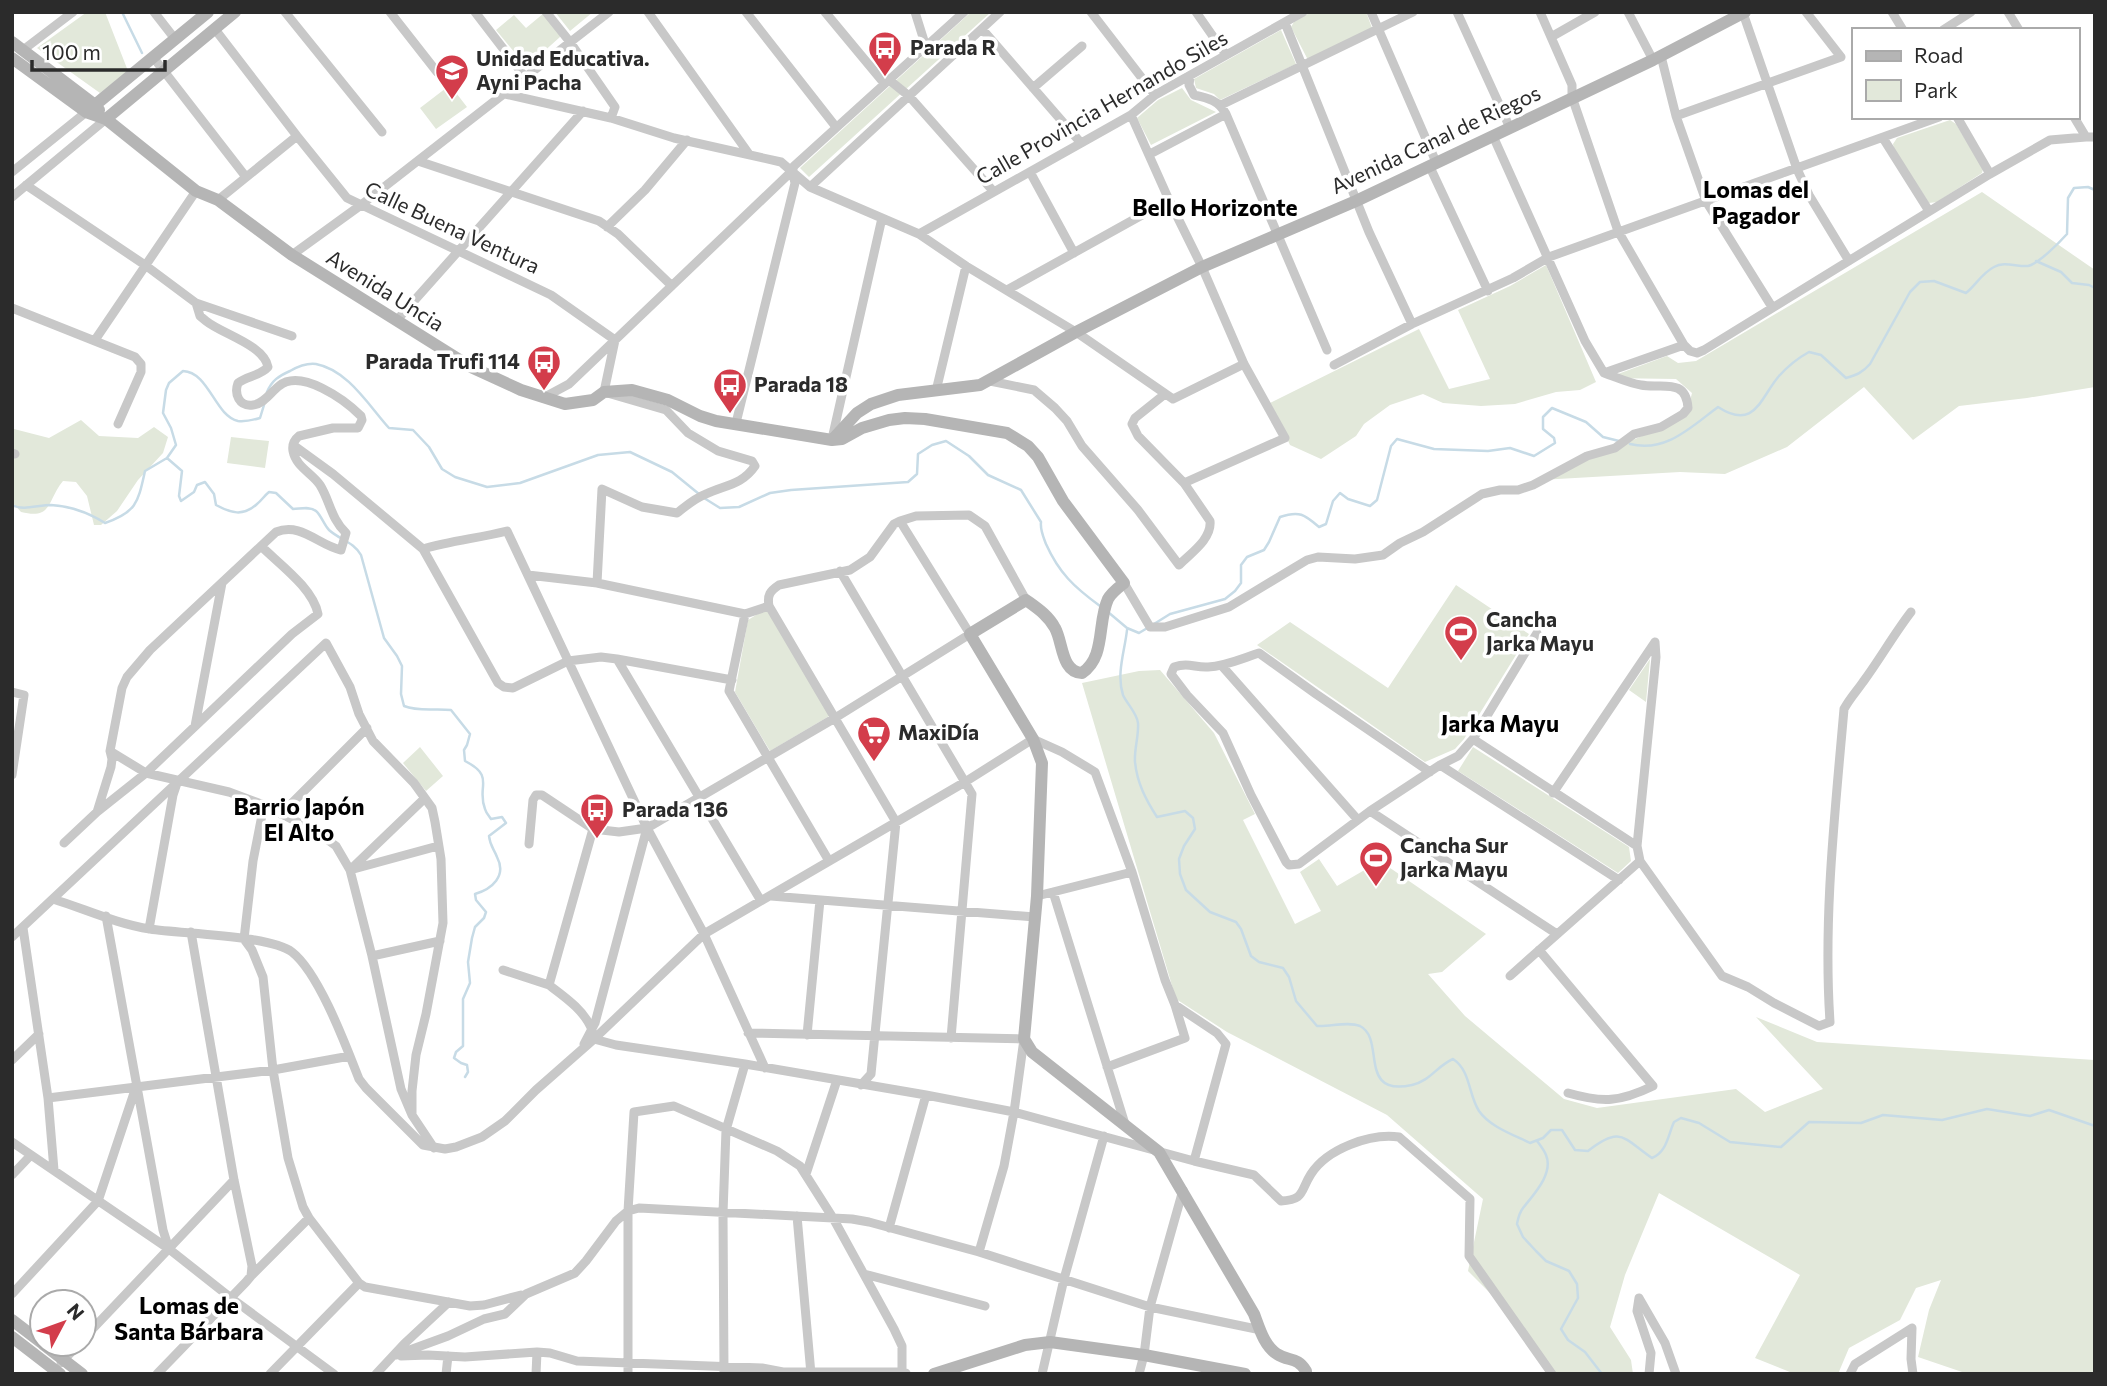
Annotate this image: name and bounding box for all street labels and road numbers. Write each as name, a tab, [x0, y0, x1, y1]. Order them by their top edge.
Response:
street label: Calle Provincia Hernando Siles	[971, 24, 1231, 189]
street label: Avenida Canal de Riegos	[1327, 79, 1544, 198]
street label: Calle Buena Ventura	[361, 175, 544, 278]
street label: Avenida Uncia	[322, 244, 449, 336]

